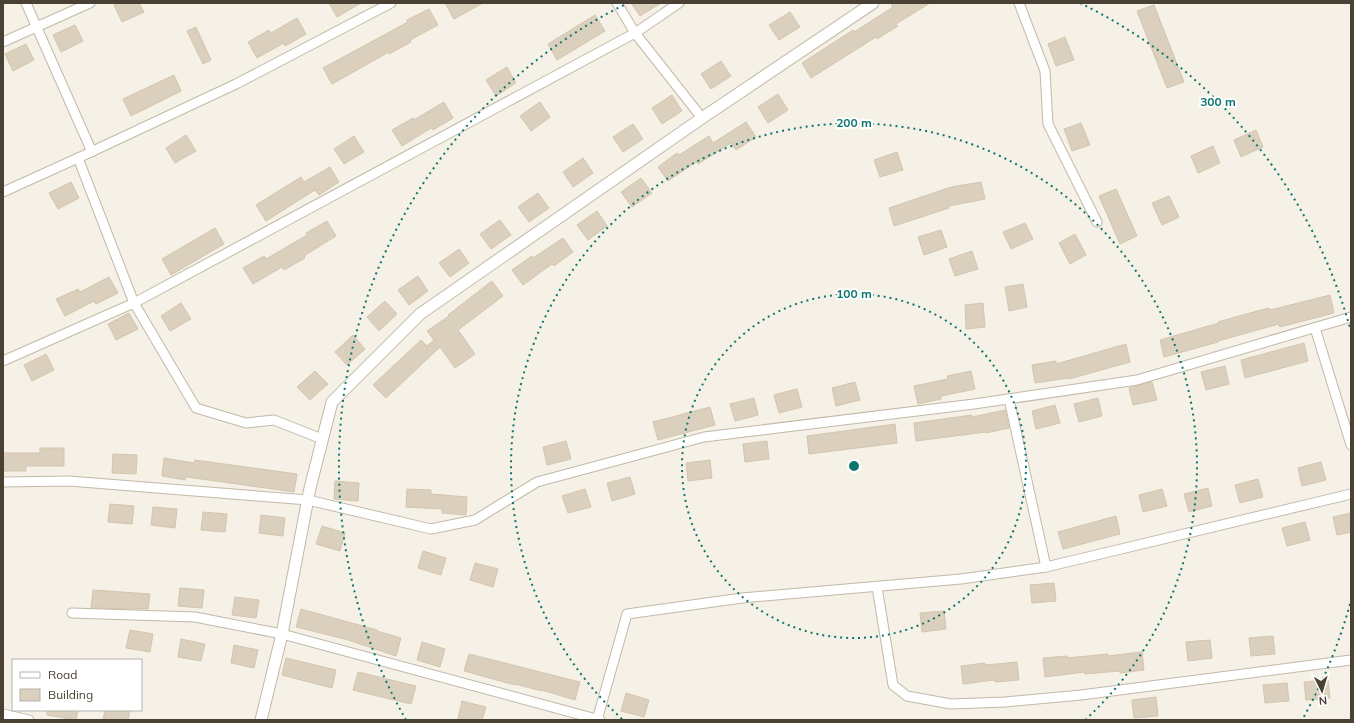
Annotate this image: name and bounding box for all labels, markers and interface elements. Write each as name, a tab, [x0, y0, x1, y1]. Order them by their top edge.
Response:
text: 300 m	[1200, 94, 1236, 109]
text: 200 m	[836, 115, 872, 130]
text: 100 m	[836, 286, 872, 301]
centre of rings	[847, 459, 861, 473]
legend	[12, 659, 142, 711]
text: Road	[48, 667, 77, 682]
north arrow	[1302, 671, 1342, 711]
text: Building	[48, 687, 93, 702]
text: N	[1318, 694, 1328, 708]

